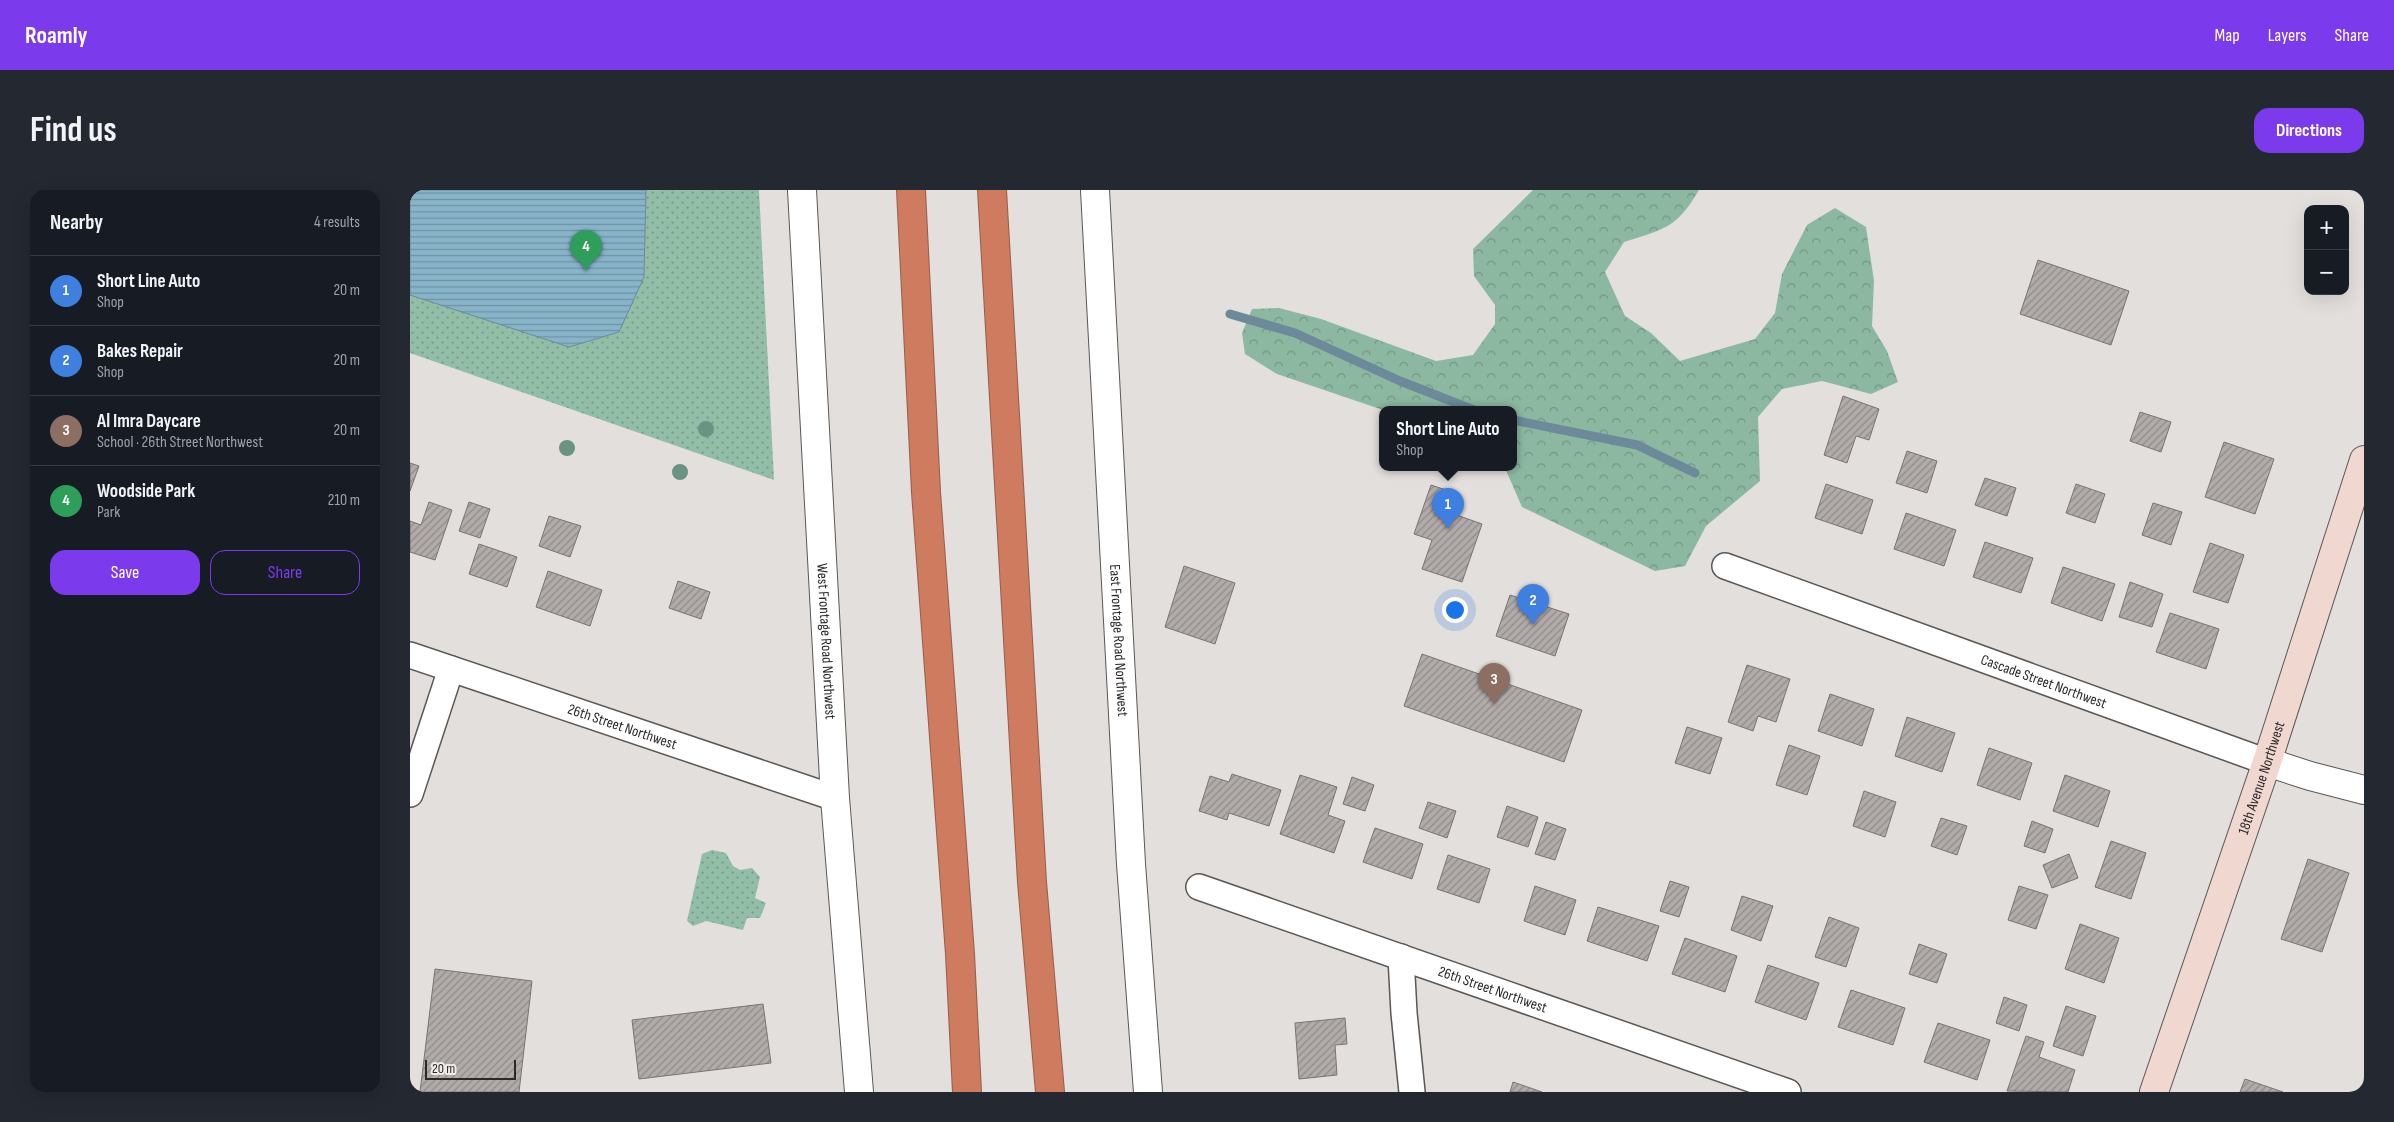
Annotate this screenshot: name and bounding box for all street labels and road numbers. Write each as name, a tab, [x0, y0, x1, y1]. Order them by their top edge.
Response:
street label: West Frontage Road Northwest	[813, 563, 840, 720]
street label: East Frontage Road Northwest	[1106, 564, 1133, 717]
street label: Cascade Street Northwest	[1978, 650, 2110, 713]
street label: 26th Street Northwest	[565, 699, 680, 754]
street label: 18th Avenue Northwest	[2233, 718, 2289, 837]
street label: 26th Street Northwest	[1436, 962, 1550, 1017]

